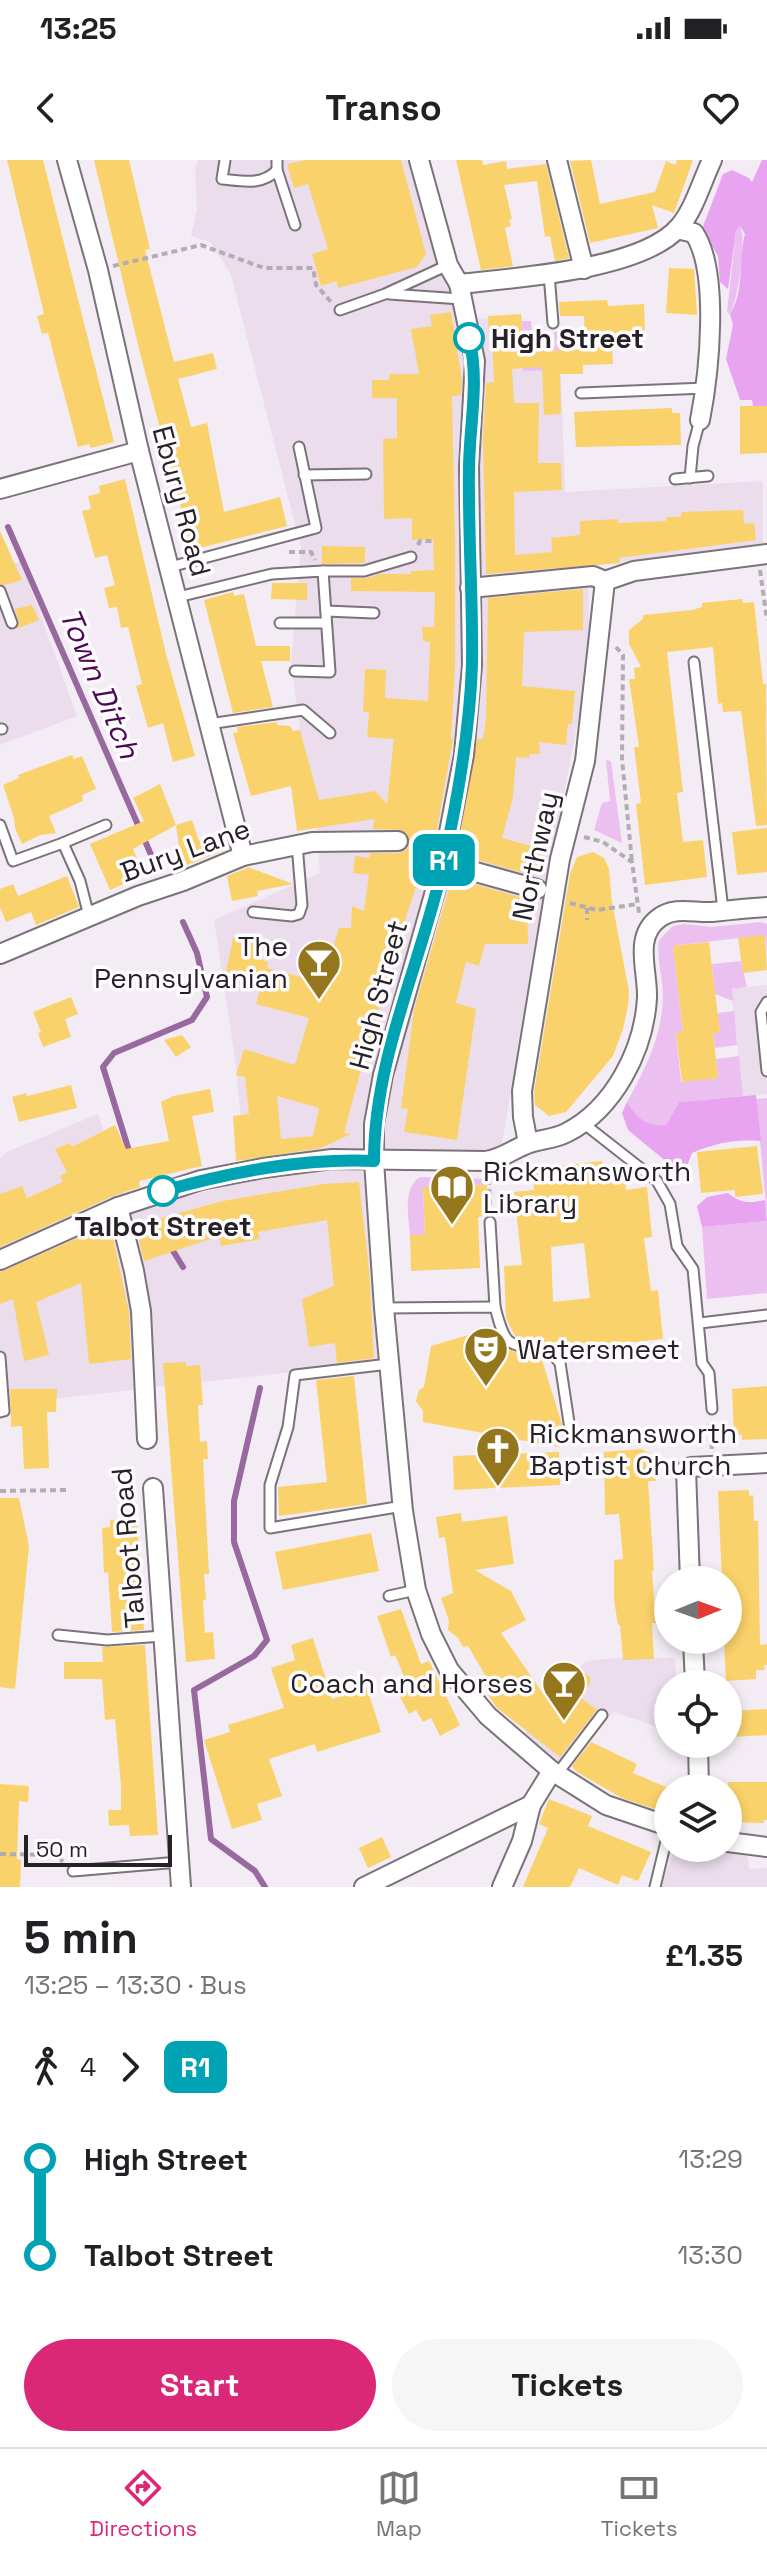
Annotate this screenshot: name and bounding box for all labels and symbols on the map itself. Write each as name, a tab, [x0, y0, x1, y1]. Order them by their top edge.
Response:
place label: High Street	[491, 320, 644, 356]
marker: High Street	[454, 323, 484, 353]
street label: Ebury Road	[145, 422, 219, 580]
water label: Town Ditch	[51, 602, 149, 765]
street label: Northway	[504, 788, 566, 924]
street label: Bury Lane	[115, 810, 255, 890]
line badge: R1	[408, 834, 480, 886]
street label: High Street	[341, 916, 415, 1074]
place label: The Pennsylvanian	[94, 928, 288, 996]
bar icon: The Pennsylvanian	[295, 938, 343, 1001]
place label: Rickmansworth Library	[483, 1153, 691, 1221]
library icon: Rickmansworth Library	[428, 1163, 476, 1226]
marker: Talbot Street	[148, 1176, 178, 1206]
place label: Talbot Street	[74, 1208, 252, 1244]
theatre icon: Watersmeet	[462, 1325, 510, 1388]
place label: Watersmeet	[517, 1331, 680, 1367]
place label: Rickmansworth Baptist Church	[529, 1415, 737, 1483]
church icon: Rickmansworth Baptist Church	[474, 1425, 522, 1488]
street label: Talbot Road	[103, 1466, 153, 1630]
north arrow	[654, 1566, 742, 1654]
bar icon: Coach and Horses	[540, 1659, 588, 1722]
place label: Coach and Horses	[290, 1665, 533, 1701]
scale bar	[24, 1831, 172, 1867]

